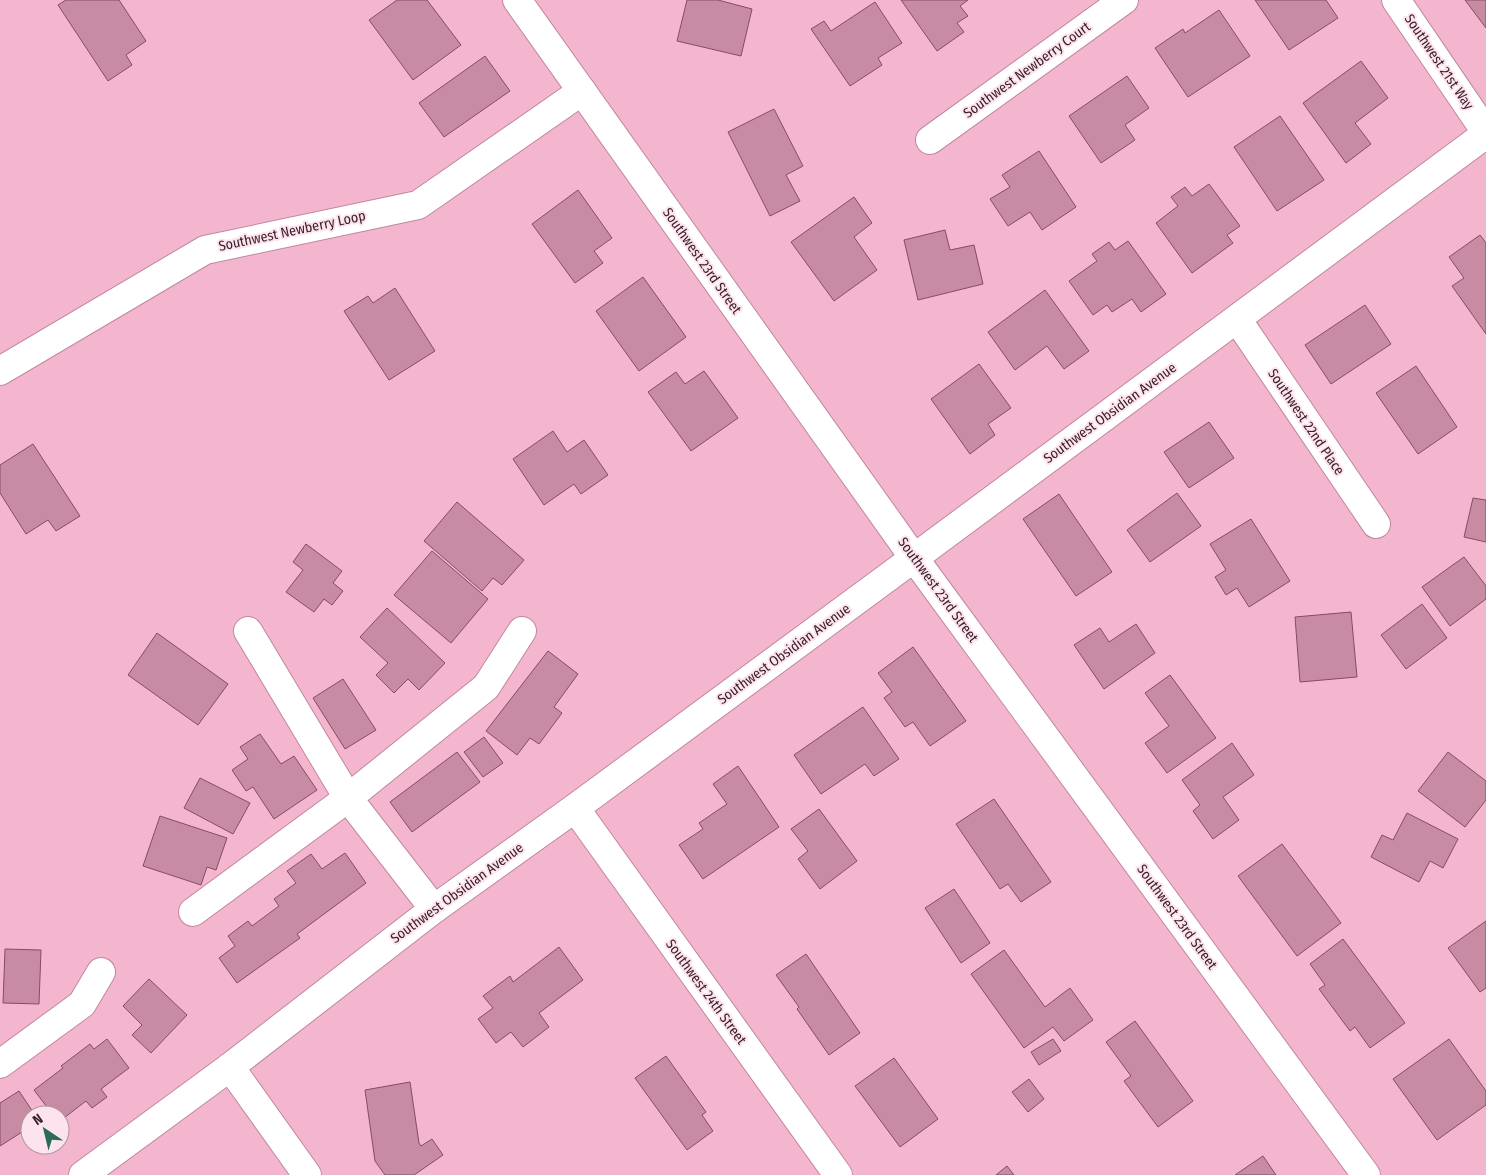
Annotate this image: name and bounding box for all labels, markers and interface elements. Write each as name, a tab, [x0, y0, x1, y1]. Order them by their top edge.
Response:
street label: Southwest 21st Way	[1401, 11, 1478, 114]
street label: Southwest Newberry Court	[960, 18, 1094, 122]
street label: Southwest 23rd Street	[659, 205, 745, 318]
street label: Southwest Newberry Loop	[217, 207, 367, 255]
street label: Southwest Obsidian Avenue	[1040, 359, 1180, 467]
street label: Southwest 22nd Place	[1264, 366, 1348, 478]
street label: Southwest 23rd Street	[894, 534, 982, 646]
street label: Southwest Obsidian Avenue	[714, 600, 854, 708]
street label: Southwest Obsidian Avenue	[387, 839, 527, 947]
street label: Southwest 23rd Street	[1133, 861, 1221, 973]
street label: Southwest 24th Street	[662, 936, 750, 1048]
north arrow	[20, 1105, 70, 1155]
text: N	[30, 1110, 46, 1129]

